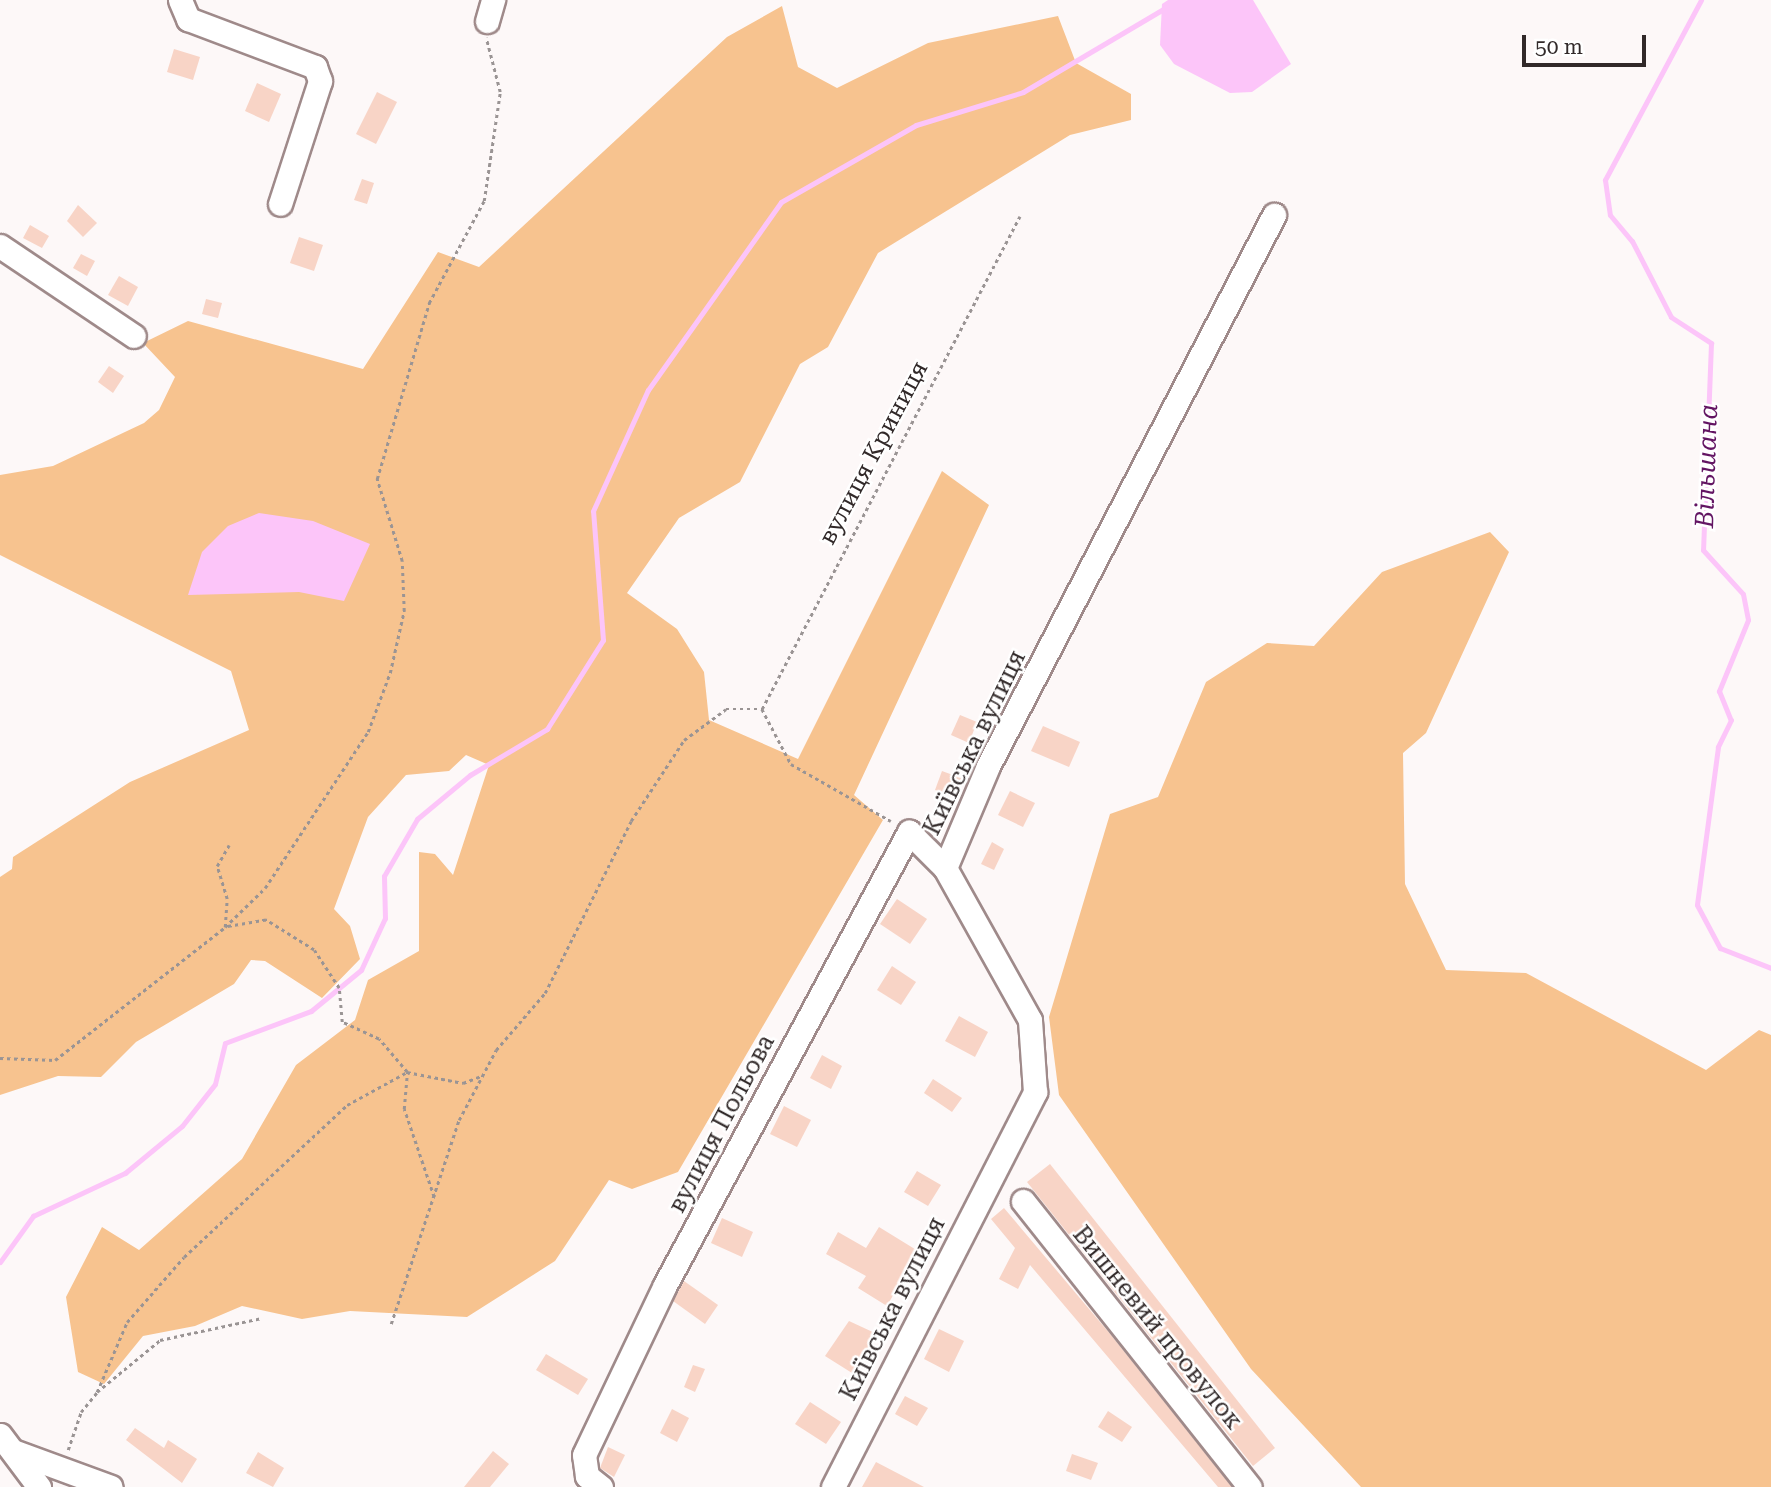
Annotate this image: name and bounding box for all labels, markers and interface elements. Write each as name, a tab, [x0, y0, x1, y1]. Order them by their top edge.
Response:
scale bar	[1526, 21, 1650, 65]
text: 50 m	[1535, 35, 1583, 59]
street label: вулиця Криниця	[814, 356, 934, 550]
water label: Вільшана	[1689, 403, 1725, 529]
street label: Київська вулиця	[918, 646, 1032, 840]
street label: вулиця Польова	[663, 1030, 781, 1218]
street label: Київська вулиця	[834, 1212, 952, 1406]
street label: Вишневий провулок	[1066, 1221, 1248, 1435]

